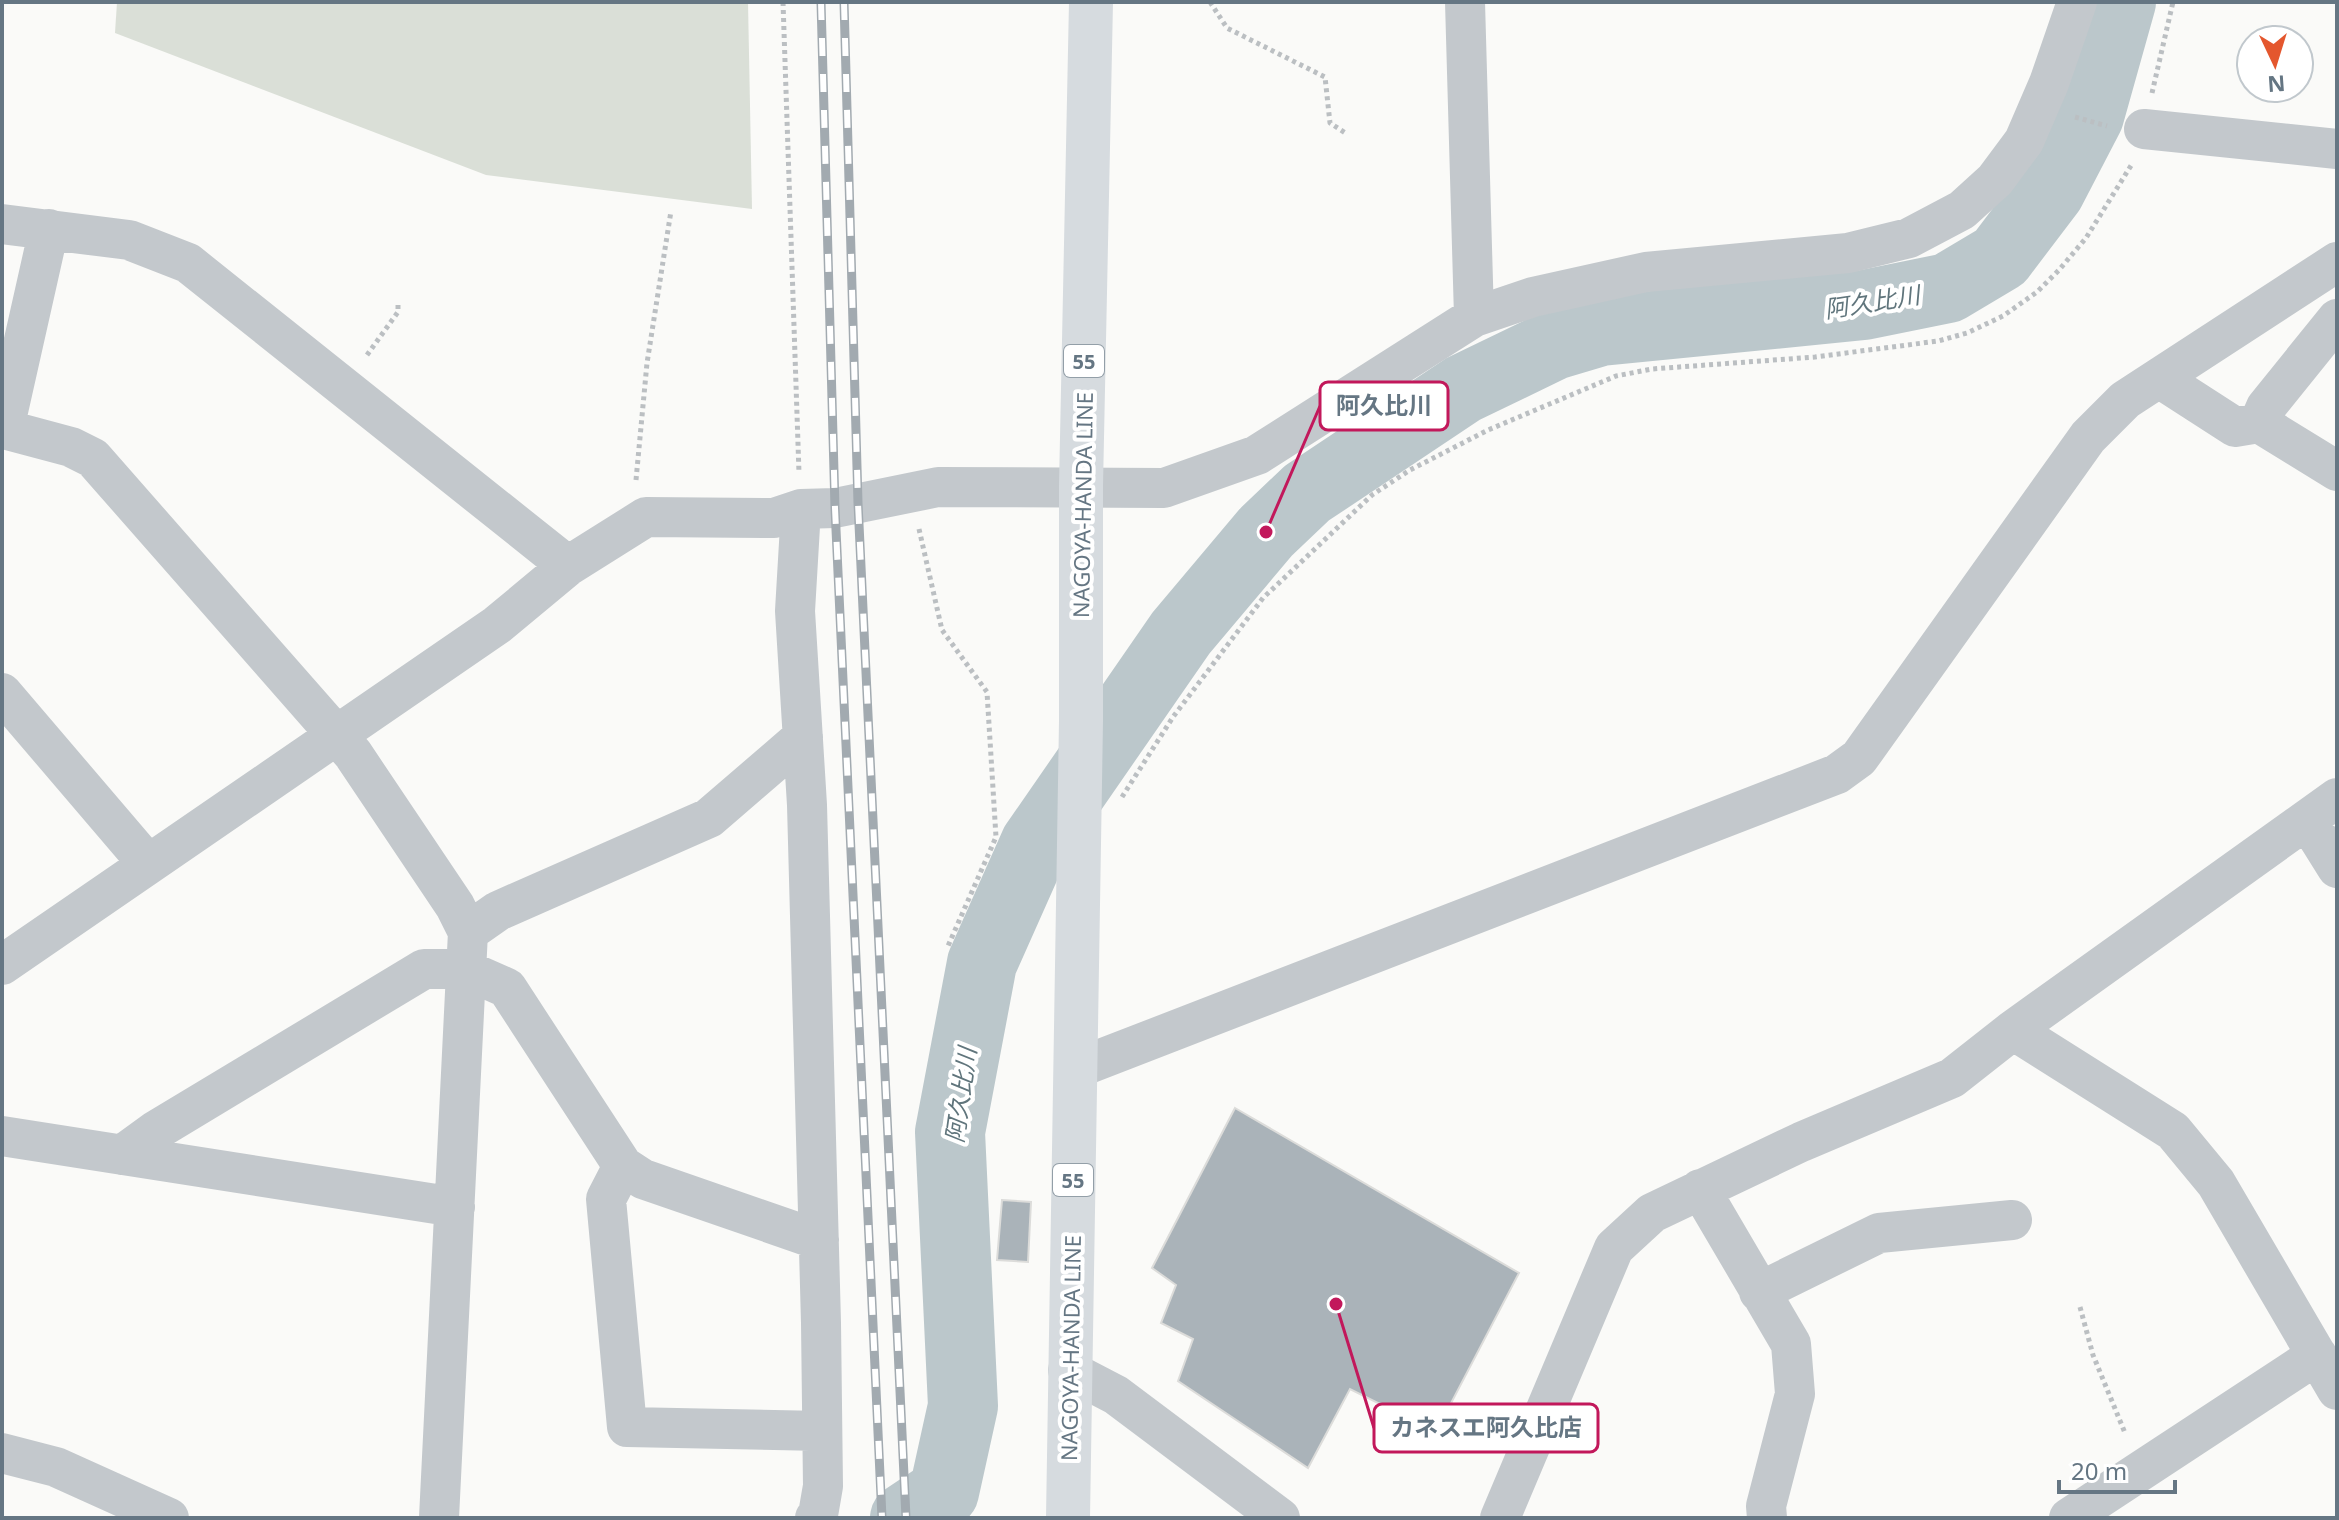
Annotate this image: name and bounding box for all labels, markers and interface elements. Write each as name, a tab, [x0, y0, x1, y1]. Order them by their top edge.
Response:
north arrow	[2235, 24, 2315, 104]
text: N	[2266, 69, 2286, 101]
water label: 阿久比川	[1822, 277, 1925, 325]
road number: 55	[1064, 345, 1104, 377]
callout: 阿久比川	[1320, 382, 1448, 430]
text: 阿久比川	[1336, 388, 1432, 421]
street label: NAGOYA-HANDA LINE	[1065, 392, 1099, 618]
water label: 阿久比川	[937, 1042, 983, 1145]
road number: 55	[1053, 1164, 1093, 1196]
street label: NAGOYA-HANDA LINE	[1053, 1235, 1087, 1461]
callout: カネスエ阿久比店	[1374, 1404, 1598, 1452]
text: カネスエ阿久比店	[1390, 1410, 1582, 1443]
scale bar	[2059, 1444, 2175, 1494]
text: 20 m	[2071, 1454, 2127, 1487]

